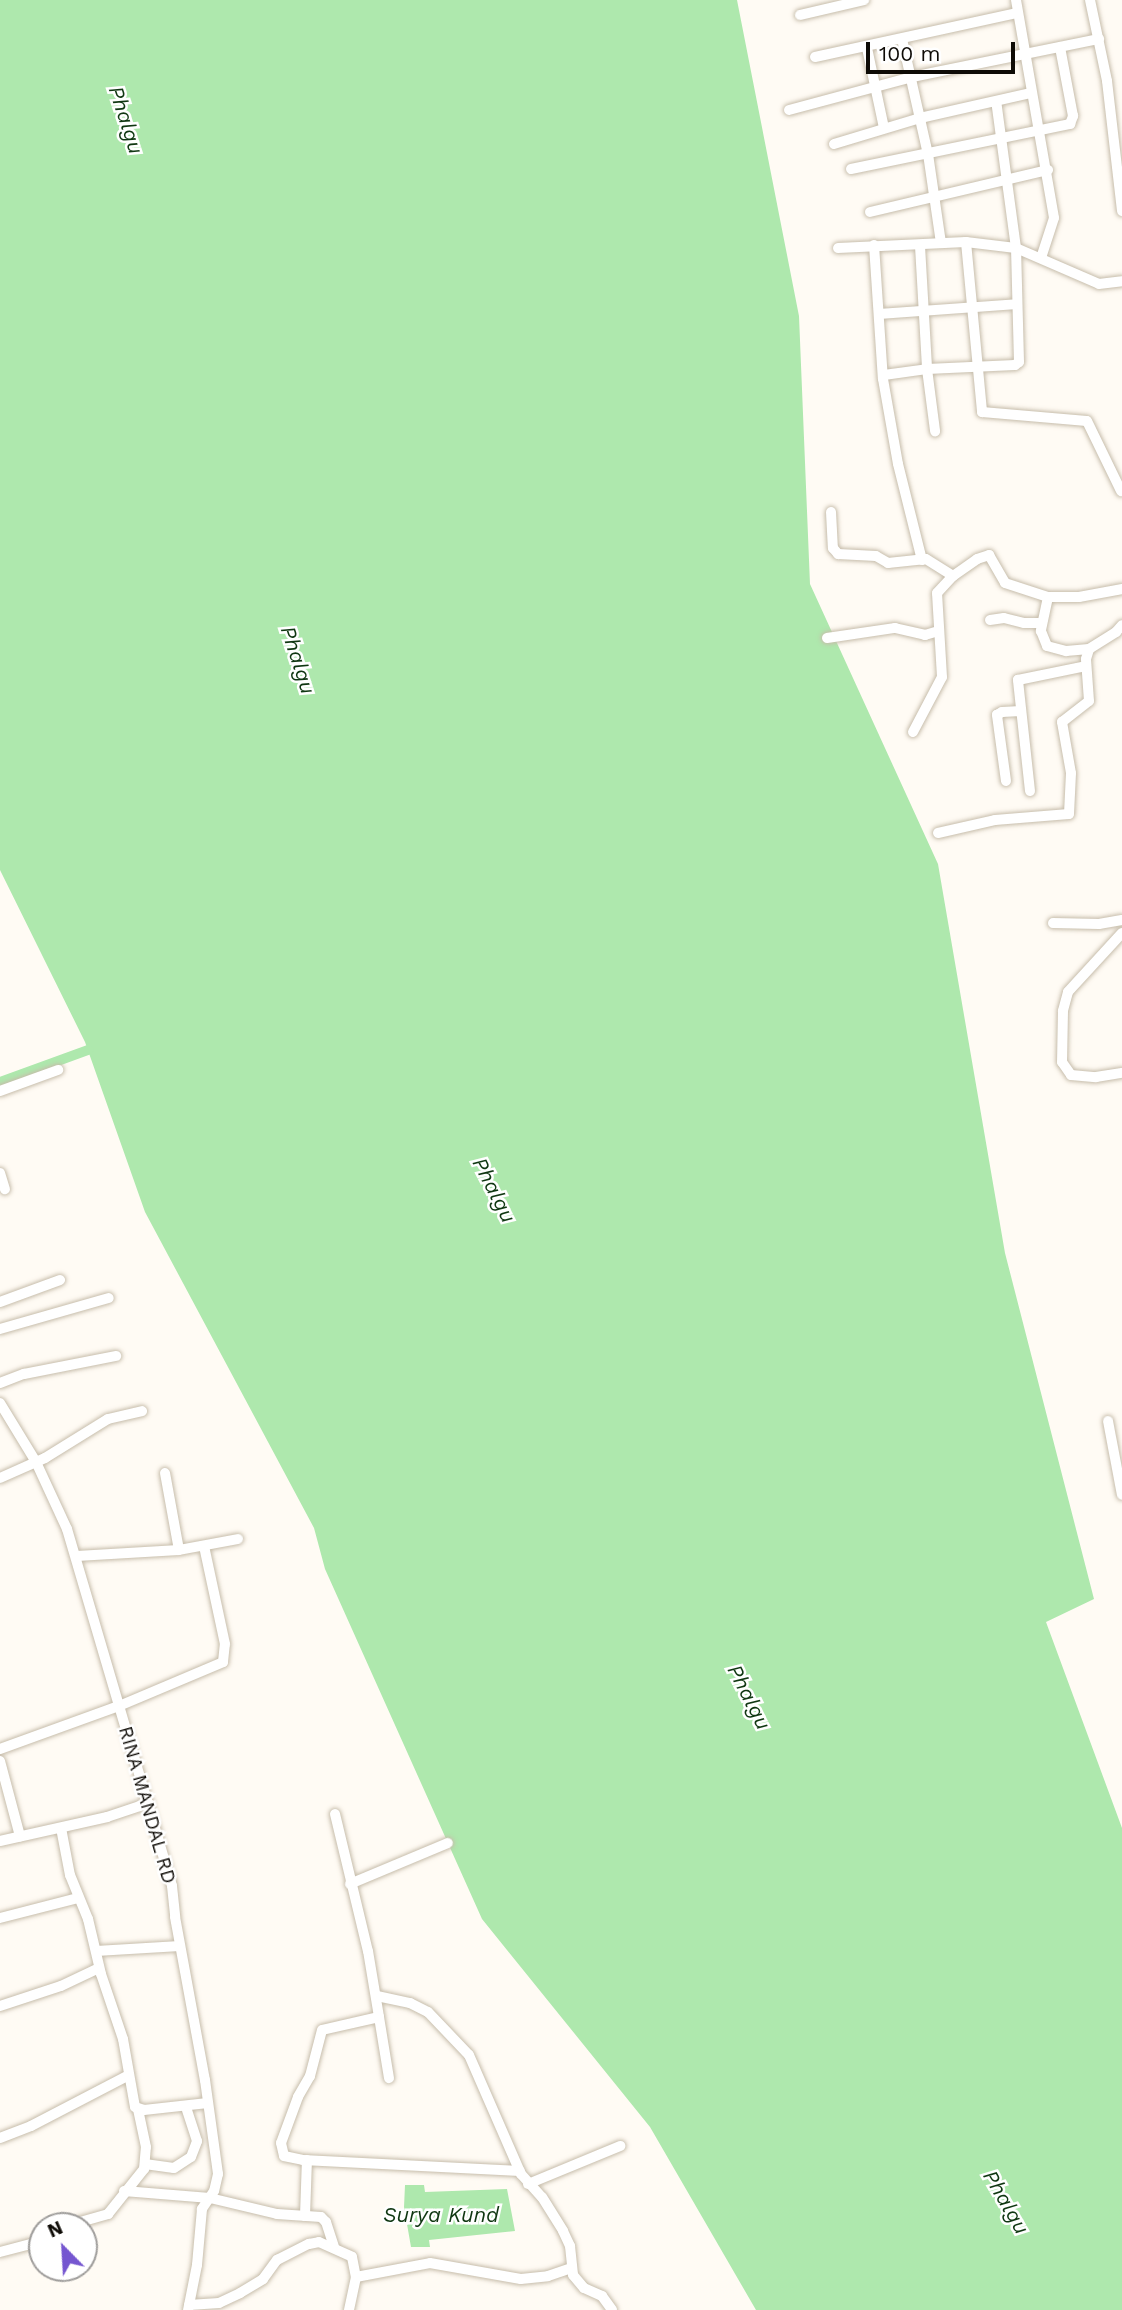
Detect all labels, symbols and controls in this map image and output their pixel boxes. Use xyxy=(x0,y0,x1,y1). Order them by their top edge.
scale bar xyxy=(870,28,1019,72)
text: 100 m xyxy=(879,41,941,66)
water label: Phalgu xyxy=(103,83,149,157)
water label: Phalgu xyxy=(275,623,321,697)
water label: Phalgu xyxy=(467,1153,521,1227)
water label: Phalgu xyxy=(722,1660,776,1734)
street label: RINA MANDAL RD xyxy=(113,1723,181,1887)
water label: Phalgu xyxy=(978,2165,1034,2239)
water label: Surya Kund xyxy=(383,2202,499,2228)
north arrow xyxy=(28,2212,98,2282)
text: N xyxy=(44,2216,66,2243)

